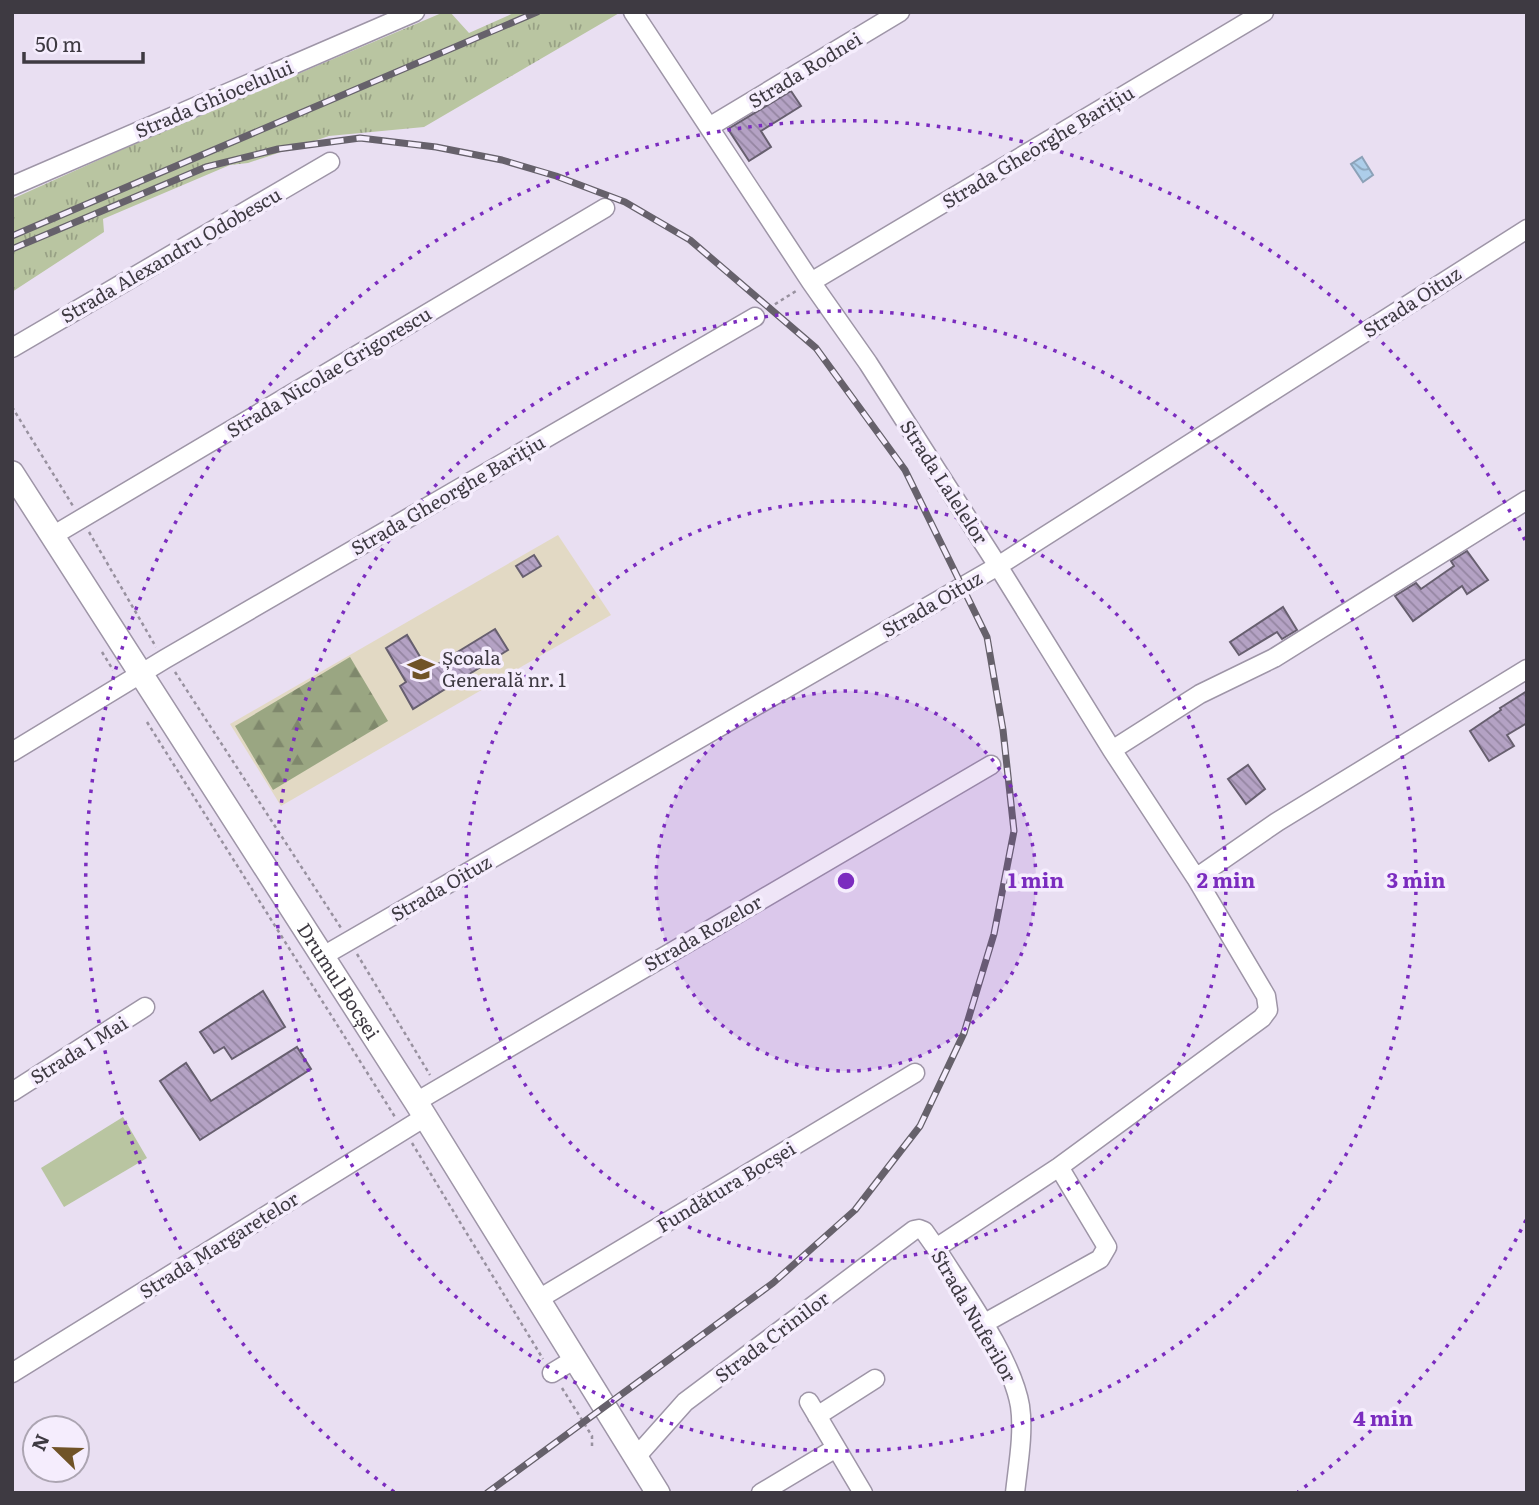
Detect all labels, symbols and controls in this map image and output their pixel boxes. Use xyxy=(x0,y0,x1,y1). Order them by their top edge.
scale bar xyxy=(24,21,144,65)
street label: Strada Rodnei xyxy=(743,24,866,114)
text: 50 m xyxy=(35,27,82,58)
street label: Strada Ghiocelului xyxy=(130,52,297,144)
street label: Strada Gheorghe Barițiu xyxy=(936,78,1139,215)
street label: Strada Alexandru Odobescu xyxy=(55,179,286,329)
street label: Strada Oituz xyxy=(1357,259,1466,343)
street label: Strada Nicolae Grigorescu xyxy=(221,299,436,444)
street label: Strada Lalelelor xyxy=(894,414,996,549)
street label: Strada Gheorghe Barițiu xyxy=(345,427,550,561)
street label: Strada Oituz xyxy=(876,563,987,643)
place label: Școala Generală nr. 1 xyxy=(442,643,566,693)
school or university icon: Școala Generală nr. 1 xyxy=(406,654,436,684)
street label: Strada Oituz xyxy=(385,847,496,927)
text: 1 min xyxy=(1008,863,1064,894)
text: 2 min xyxy=(1197,863,1256,894)
text: 3 min xyxy=(1386,863,1446,894)
centre of rings xyxy=(834,869,858,893)
street label: Strada Rozelor xyxy=(638,887,767,977)
street label: Drumul Bocșei xyxy=(291,917,387,1045)
street label: Strada 1 Mai xyxy=(24,1008,133,1090)
street label: Fundătura Bocșei xyxy=(651,1134,800,1239)
street label: Strada Margaretelor xyxy=(133,1184,304,1305)
street label: Strada Nuferilor xyxy=(926,1244,1024,1387)
street label: Strada Crinilor xyxy=(708,1284,834,1389)
text: 4 min xyxy=(1353,1401,1413,1432)
north arrow xyxy=(21,1414,91,1484)
text: N xyxy=(23,1429,55,1455)

